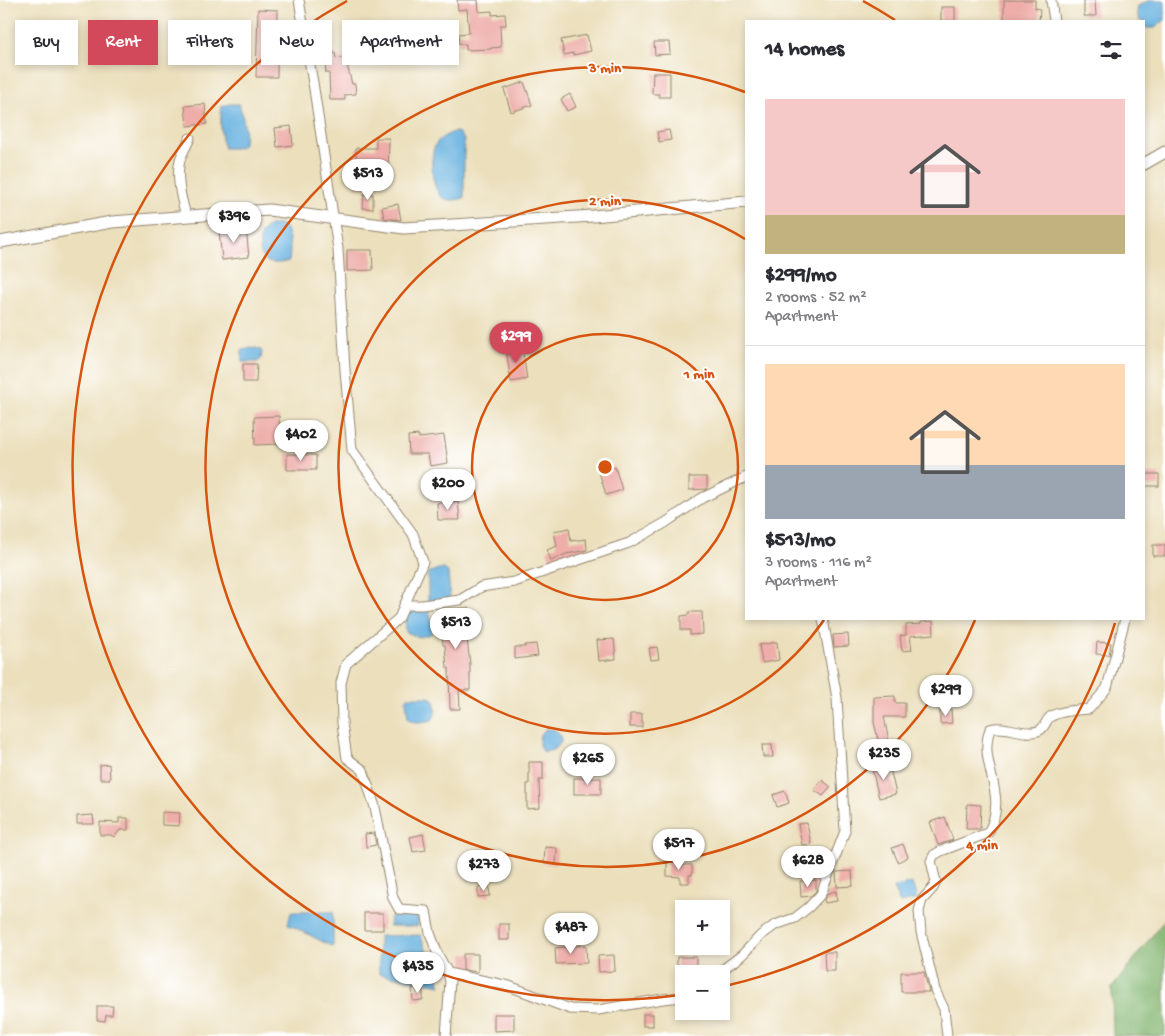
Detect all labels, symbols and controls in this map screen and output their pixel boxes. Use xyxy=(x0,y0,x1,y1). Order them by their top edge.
chip: Buy xyxy=(15,20,78,65)
chip: Rent xyxy=(88,20,158,65)
chip: Filters xyxy=(168,20,251,65)
chip: New xyxy=(261,20,332,65)
chip: Apartment xyxy=(342,20,459,65)
icon: filters xyxy=(1097,36,1125,64)
text: 14 homes xyxy=(765,38,844,63)
text: 3 min xyxy=(588,60,622,78)
icon: home xyxy=(900,131,990,221)
pin: $513 xyxy=(338,158,398,201)
text: $513 xyxy=(353,165,383,184)
text: 2 min xyxy=(589,193,622,211)
pin: $396 xyxy=(204,202,264,244)
text: $396 xyxy=(218,208,250,227)
text: $299/mo xyxy=(765,264,837,289)
text: 2 rooms · 52 m² xyxy=(765,289,867,308)
text: Apartment xyxy=(765,308,837,327)
pin: $299 xyxy=(486,322,546,364)
text: $299 xyxy=(500,328,532,347)
text: 1 min xyxy=(683,366,715,384)
icon: home xyxy=(900,397,990,487)
pin: $402 xyxy=(271,420,331,462)
text: $402 xyxy=(285,426,317,445)
centre of rings xyxy=(596,458,614,476)
pin: $200 xyxy=(418,468,478,511)
text: $200 xyxy=(431,475,465,494)
text: $513/mo xyxy=(765,529,836,554)
text: 3 rooms · 116 m² xyxy=(765,554,872,573)
text: Apartment xyxy=(765,573,837,592)
pin: $513 xyxy=(426,608,486,650)
text: $513 xyxy=(441,614,471,633)
pin: $299 xyxy=(916,674,976,717)
text: $299 xyxy=(930,681,962,700)
pin: $235 xyxy=(854,738,914,781)
pin: $265 xyxy=(558,744,618,786)
text: $235 xyxy=(868,745,900,764)
text: $265 xyxy=(572,750,604,769)
pin: $517 xyxy=(649,828,709,871)
text: $517 xyxy=(664,835,694,854)
text: 4 min xyxy=(965,837,999,855)
pin: $628 xyxy=(778,846,838,888)
pin: $273 xyxy=(454,850,514,892)
text: $628 xyxy=(792,852,824,871)
text: $273 xyxy=(468,856,500,875)
map controls xyxy=(675,900,730,1020)
button: + xyxy=(675,900,730,955)
pin: $487 xyxy=(541,912,601,955)
text: $487 xyxy=(555,919,587,938)
pin: $435 xyxy=(388,952,448,994)
text: $435 xyxy=(402,958,434,977)
button: − xyxy=(675,965,730,1020)

